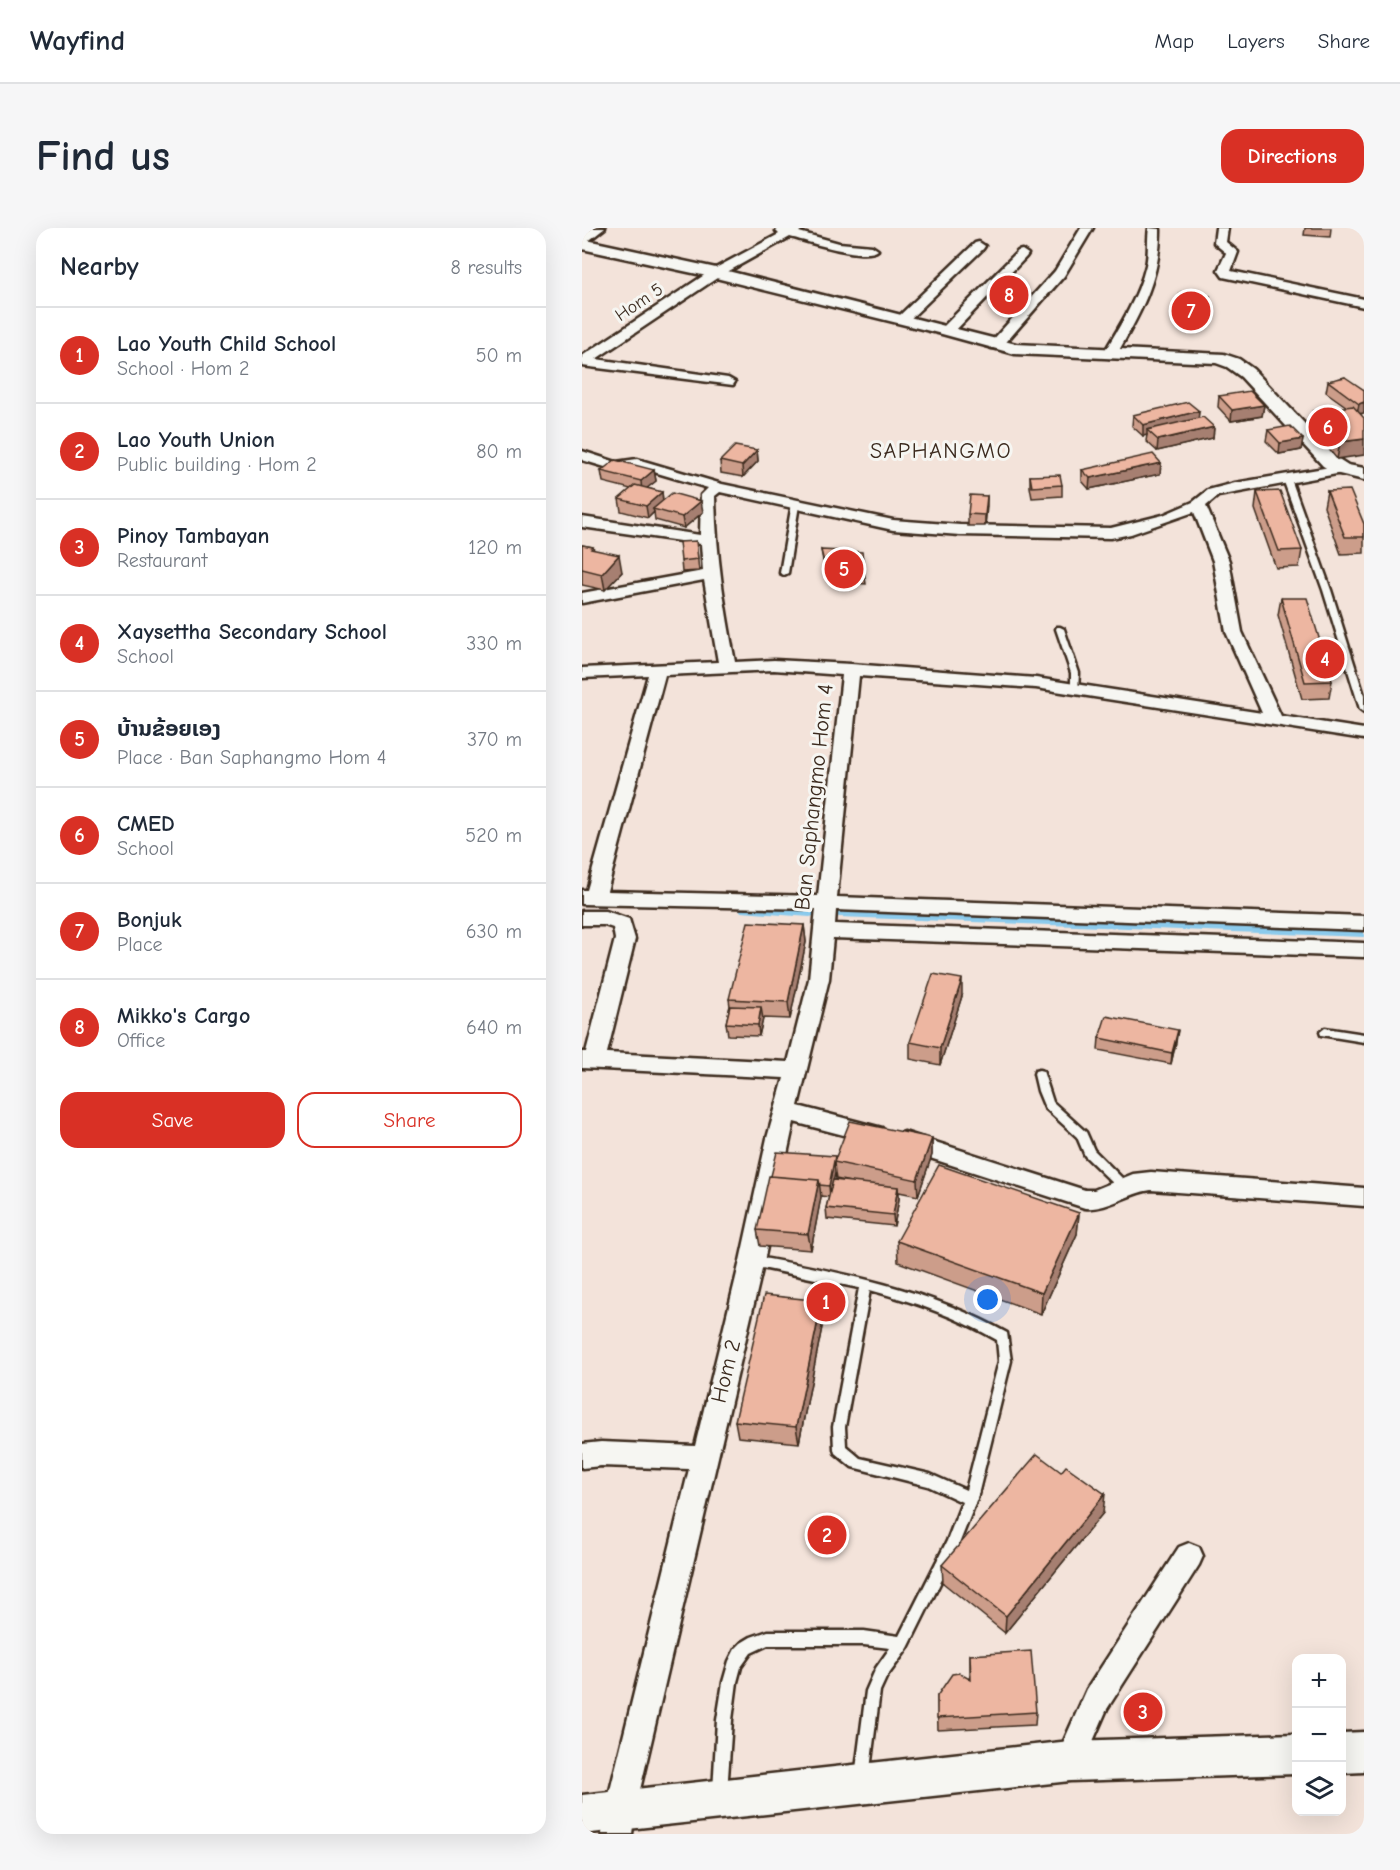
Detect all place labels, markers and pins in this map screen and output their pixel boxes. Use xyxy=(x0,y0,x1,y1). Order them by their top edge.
pin: 8 xyxy=(990,272,1028,318)
pin: 7 xyxy=(1172,288,1210,334)
pin: 6 xyxy=(1308,404,1348,450)
pin: 5 xyxy=(824,546,864,592)
pin: 4 xyxy=(1306,636,1344,682)
pin: 1 xyxy=(806,1280,846,1324)
pin: 2 xyxy=(808,1512,846,1558)
pin: 3 xyxy=(1124,1690,1162,1734)

